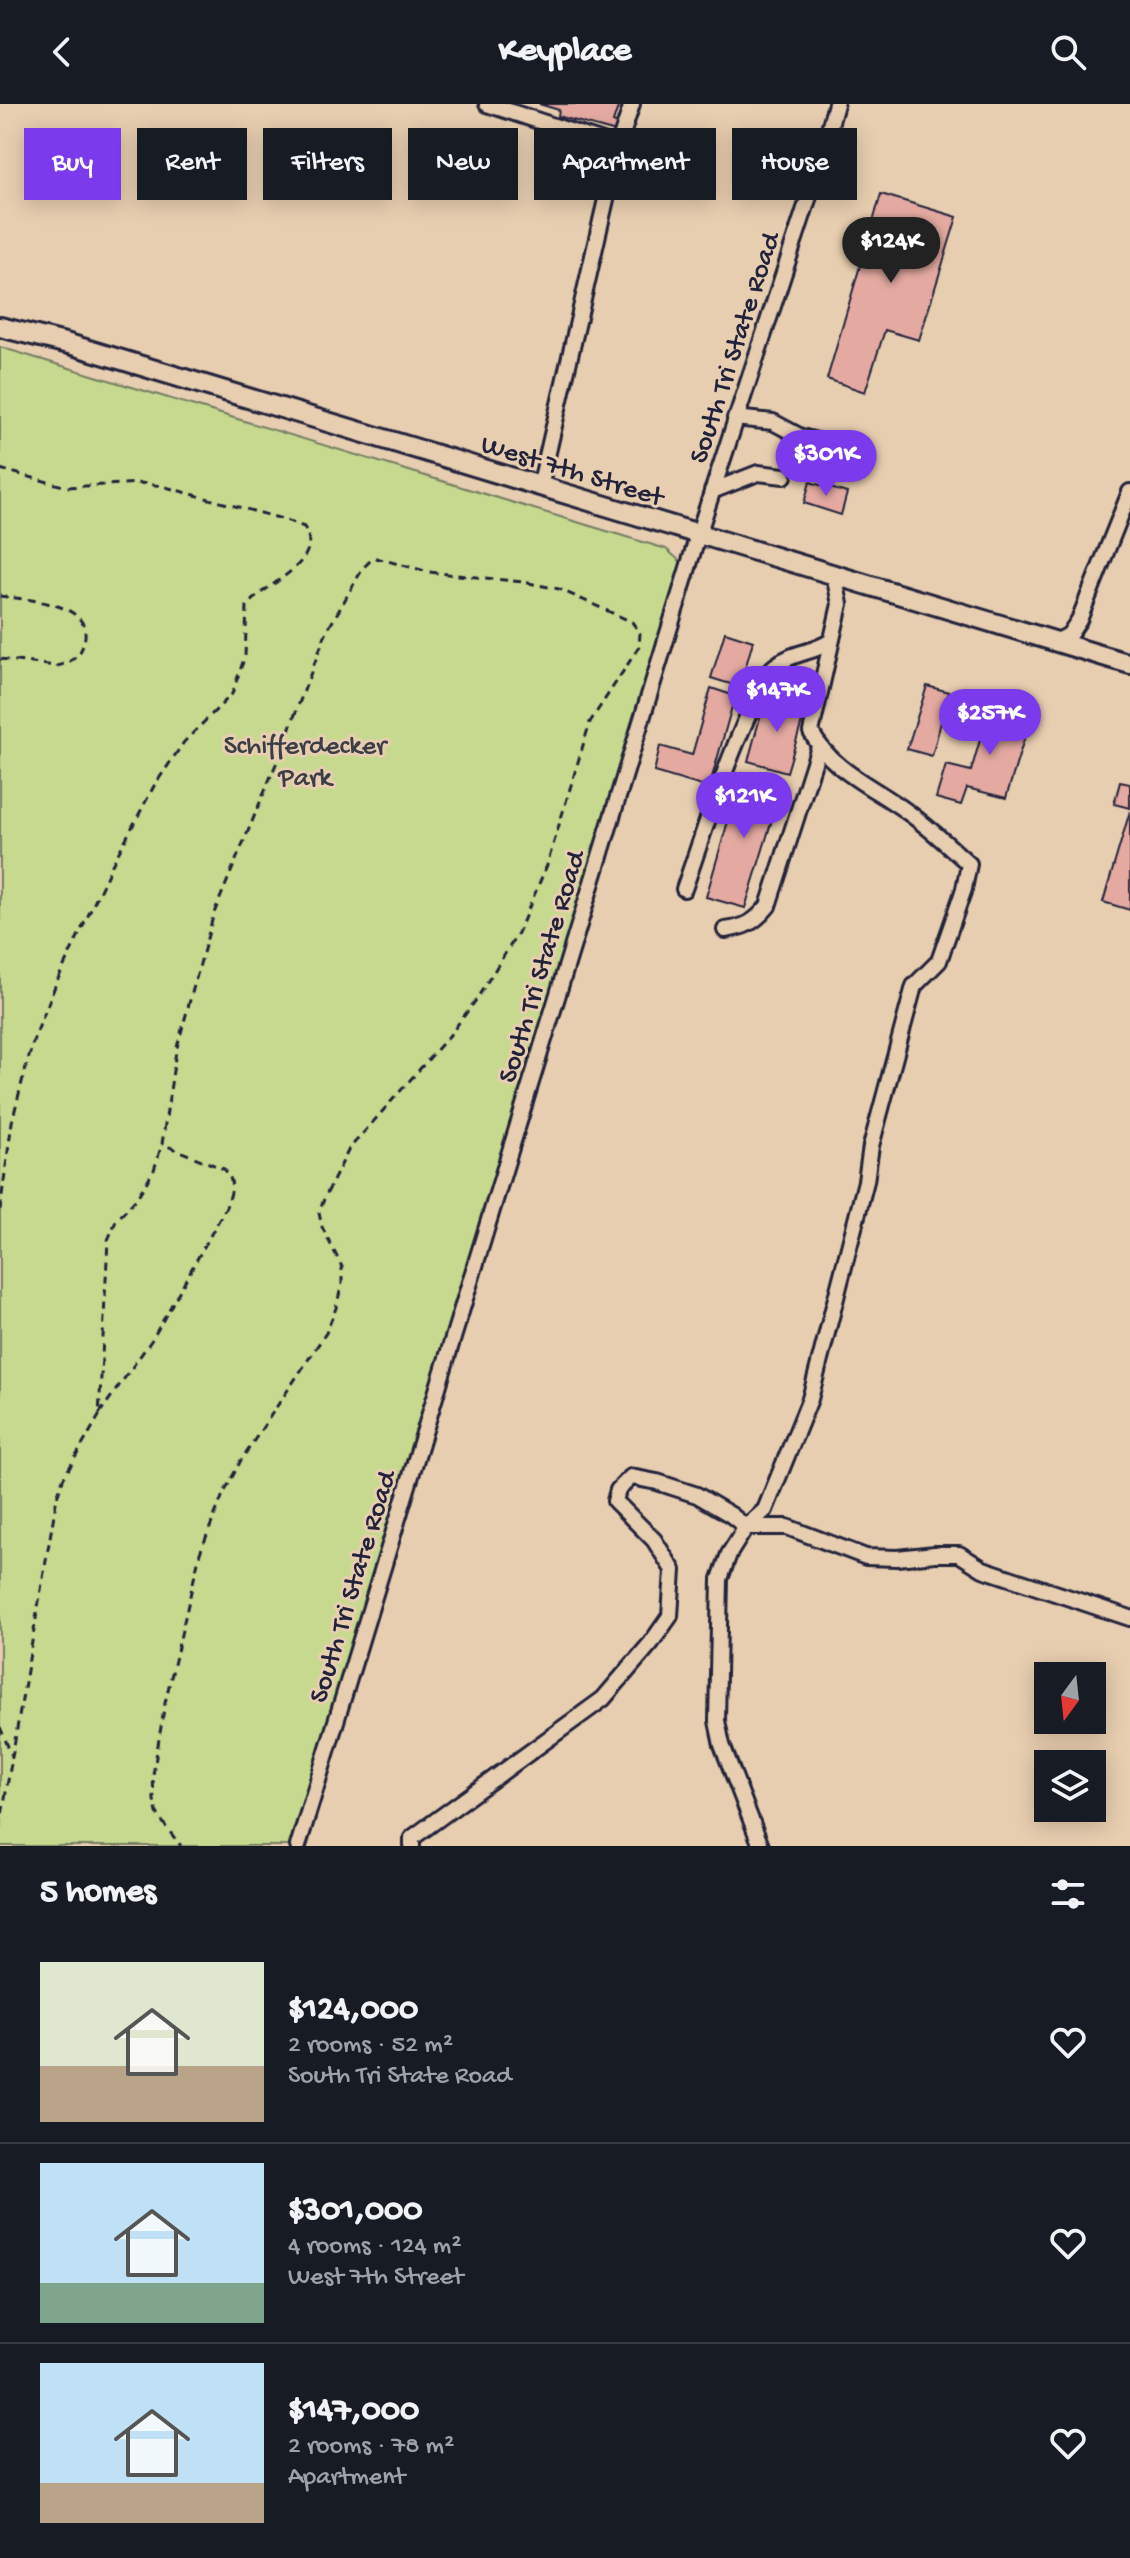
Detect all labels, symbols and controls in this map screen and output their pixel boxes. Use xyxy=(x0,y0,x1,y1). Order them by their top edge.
icon: back xyxy=(40,30,84,74)
icon: search xyxy=(1046,30,1090,74)
text: Keyplace xyxy=(499,31,631,74)
chip: Buy xyxy=(24,128,121,200)
chip: Rent xyxy=(137,128,247,200)
chip: Filters xyxy=(263,128,392,200)
chip: New xyxy=(408,128,518,200)
chip: Apartment xyxy=(534,128,716,200)
chip: House xyxy=(732,128,857,200)
pin: $124K xyxy=(835,217,947,285)
street label: South Tri State Road xyxy=(683,226,790,468)
text: $124K xyxy=(860,227,922,258)
street label: West 7th Street xyxy=(477,429,669,516)
pin: $301K xyxy=(770,430,882,498)
text: $301K xyxy=(794,440,858,471)
pin: $147K xyxy=(721,666,833,734)
text: $147K xyxy=(746,676,808,707)
pin: $257K xyxy=(934,689,1046,757)
text: $257K xyxy=(957,699,1023,730)
park label: Schifferdecker Park xyxy=(224,731,388,796)
pin: $121K xyxy=(688,772,800,840)
text: $121K xyxy=(714,782,774,813)
street label: South Tri State Road xyxy=(492,845,595,1087)
street label: South Tri State Road xyxy=(303,1465,406,1707)
north arrow xyxy=(1034,1662,1106,1734)
map controls xyxy=(1034,1662,1106,1822)
button: layers xyxy=(1034,1750,1106,1822)
icon: filters xyxy=(1046,1872,1090,1916)
text: 5 homes xyxy=(40,1874,156,1914)
text: $124,000 xyxy=(288,1991,418,2031)
icon: home xyxy=(104,1994,200,2090)
icon: heart xyxy=(1046,2020,1090,2064)
text: 2 rooms · 52 m² xyxy=(288,2031,453,2062)
text: South Tri State Road xyxy=(288,2062,512,2093)
text: $301,000 xyxy=(288,2192,423,2232)
icon: home xyxy=(104,2195,200,2291)
icon: heart xyxy=(1046,2221,1090,2265)
text: 4 rooms · 124 m² xyxy=(288,2232,462,2263)
text: West 7th Street xyxy=(288,2263,463,2294)
text: $147,000 xyxy=(288,2392,419,2432)
icon: home xyxy=(104,2395,200,2491)
icon: heart xyxy=(1046,2421,1090,2465)
text: 2 rooms · 78 m² xyxy=(288,2432,454,2463)
text: Apartment xyxy=(288,2463,405,2494)

